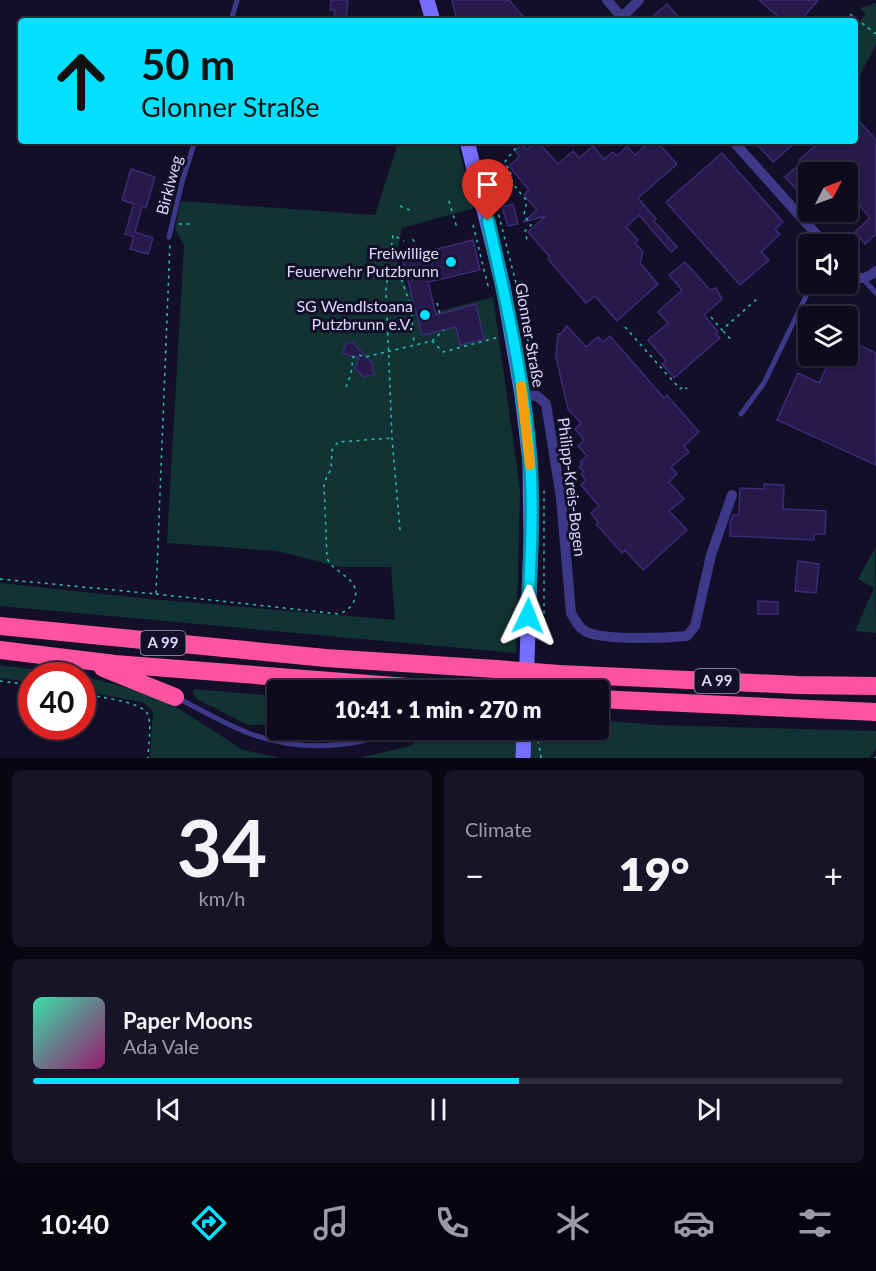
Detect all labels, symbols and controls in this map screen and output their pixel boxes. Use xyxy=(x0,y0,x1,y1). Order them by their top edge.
text: 50 m xyxy=(141,39,235,89)
icon: ahead xyxy=(42,42,120,120)
text: Glonner Straße xyxy=(141,90,320,123)
street label: Birklweg xyxy=(151,153,186,217)
pin xyxy=(462,159,513,221)
north arrow xyxy=(798,162,858,222)
map controls xyxy=(798,162,858,366)
icon: arrive xyxy=(471,168,504,201)
button: sound xyxy=(798,234,858,294)
place label: Freiwillige Feuerwehr Putzbrunn xyxy=(287,243,439,280)
marker: Freiwillige Feuerwehr Putzbrunn xyxy=(444,255,458,269)
street label: Glonner Straße xyxy=(512,281,549,389)
place label: SG Wendlstoana Putzbrunn e.V. xyxy=(296,296,413,333)
button: layers xyxy=(798,306,858,366)
marker: SG Wendlstoana Putzbrunn e.V. xyxy=(418,308,432,322)
street label: Philipp-Kreis-Bogen xyxy=(555,416,590,558)
position arrow xyxy=(496,584,560,648)
road number: A 99 xyxy=(140,631,186,655)
speed limit sign: 40 xyxy=(18,662,96,740)
road number: A 99 xyxy=(694,669,740,693)
text: 10:41 · 1 min · 270 m xyxy=(335,696,541,723)
text: 34 xyxy=(177,800,267,894)
text: Climate xyxy=(465,817,532,841)
text: 19° xyxy=(619,847,689,901)
text: − xyxy=(465,855,484,895)
text: + xyxy=(824,855,843,895)
text: km/h xyxy=(199,886,245,910)
text: Paper Moons xyxy=(123,1007,253,1034)
text: Ada Vale xyxy=(123,1034,199,1058)
icon: previous xyxy=(152,1093,185,1126)
icon: pause xyxy=(422,1093,455,1126)
icon: next xyxy=(692,1093,725,1126)
icon: directions xyxy=(188,1202,230,1244)
icon: music xyxy=(310,1202,352,1244)
icon: phone xyxy=(431,1202,473,1244)
icon: climate xyxy=(552,1202,594,1244)
icon: car xyxy=(673,1202,715,1244)
icon: filters xyxy=(794,1202,836,1244)
text: 10:40 xyxy=(40,1207,109,1240)

